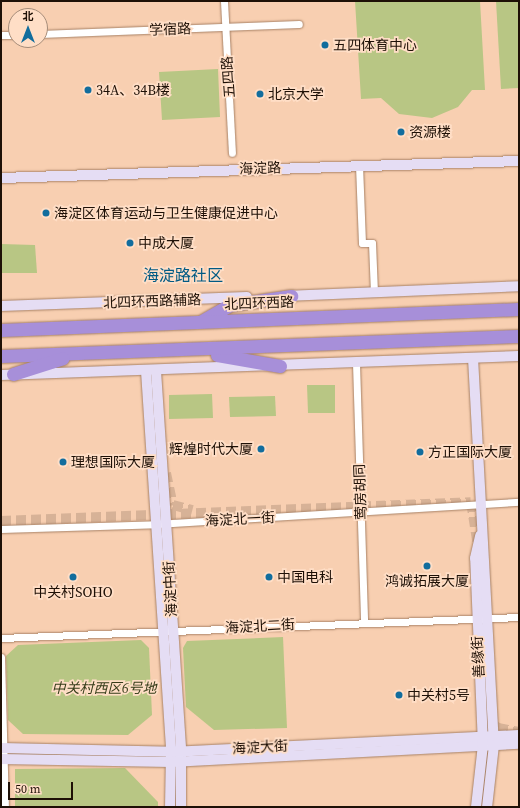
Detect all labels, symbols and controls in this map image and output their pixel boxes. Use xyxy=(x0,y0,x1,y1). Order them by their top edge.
north arrow xyxy=(8,8,48,48)
text: 北 xyxy=(23,9,34,24)
street label: 学宿路 xyxy=(149,20,191,38)
place label: 五四体育中心 xyxy=(333,37,417,53)
marker: 五四体育中心 xyxy=(320,40,330,50)
street label: 五四路 xyxy=(218,55,238,99)
place label: 34A、34B楼 xyxy=(96,82,170,98)
marker: 34A、34B楼 xyxy=(83,85,93,95)
place label: 北京大学 xyxy=(268,86,324,102)
marker: 北京大学 xyxy=(255,89,265,99)
place label: 资源楼 xyxy=(409,124,451,140)
marker: 资源楼 xyxy=(396,127,406,137)
street label: 海淀路 xyxy=(239,159,281,177)
place label: 海淀区体育运动与卫生健康促进中心 xyxy=(54,205,278,221)
marker: 海淀区体育运动与卫生健康促进中心 xyxy=(41,208,51,218)
place label: 中成大厦 xyxy=(138,235,194,251)
marker: 中成大厦 xyxy=(125,238,135,248)
district label: 海淀路社区 xyxy=(143,265,223,285)
street label: 北四环西路辅路 xyxy=(103,291,201,311)
street label: 北四环西路 xyxy=(224,293,294,313)
place label: 辉煌时代大厦 xyxy=(169,441,253,457)
marker: 辉煌时代大厦 xyxy=(256,444,266,454)
place label: 方正国际大厦 xyxy=(428,444,512,460)
marker: 方正国际大厦 xyxy=(415,447,425,457)
place label: 理想国际大厦 xyxy=(71,454,155,470)
marker: 理想国际大厦 xyxy=(58,457,68,467)
street label: 莺房胡同 xyxy=(351,464,369,520)
street label: 海淀北一街 xyxy=(205,509,275,529)
street label: 海淀中街 xyxy=(160,561,180,617)
marker: 鸿诚拓展大厦 xyxy=(422,561,432,571)
place label: 中国电科 xyxy=(277,569,333,585)
marker: 中关村SOHO xyxy=(68,572,78,582)
marker: 中国电科 xyxy=(264,572,274,582)
place label: 鸿诚拓展大厦 xyxy=(385,573,469,589)
place label: 中关村SOHO xyxy=(33,584,113,600)
street label: 海淀北二街 xyxy=(225,616,295,636)
street label: 善缘街 xyxy=(469,636,487,678)
park label: 中关村西区6号地 xyxy=(51,680,157,696)
place label: 中关村5号 xyxy=(407,687,470,703)
marker: 中关村5号 xyxy=(394,690,404,700)
street label: 海淀大街 xyxy=(232,737,288,757)
scale bar xyxy=(10,774,75,800)
text: 50 m xyxy=(15,781,41,797)

